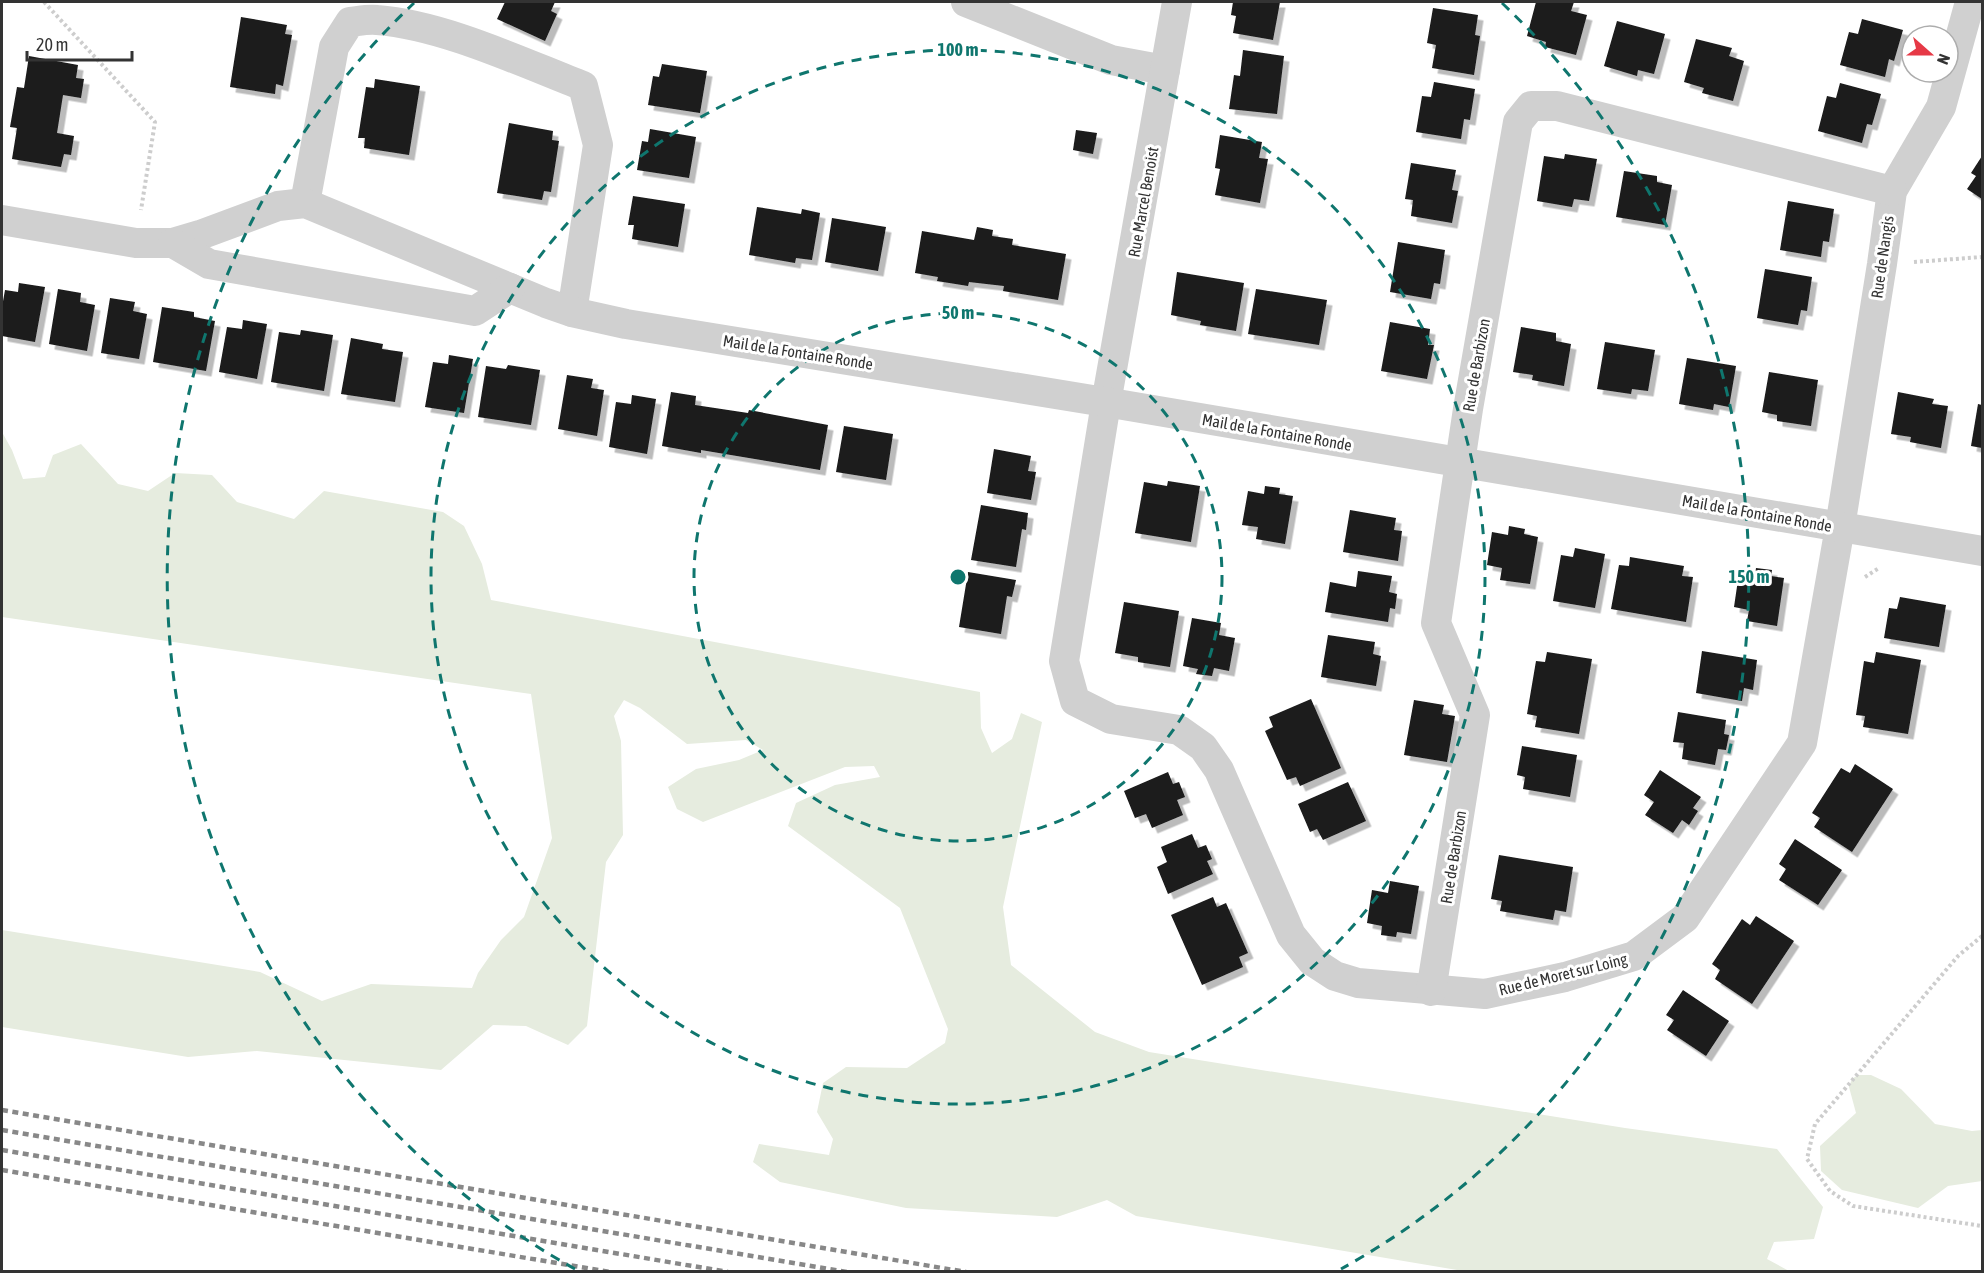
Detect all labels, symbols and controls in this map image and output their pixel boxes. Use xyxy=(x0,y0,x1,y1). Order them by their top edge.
scale bar xyxy=(27,24,132,62)
north arrow xyxy=(1900,24,1960,84)
text: 20 m xyxy=(36,34,68,55)
text: 100 m xyxy=(938,39,978,60)
text: N xyxy=(1934,52,1954,67)
street label: Rue Marcel Benoist xyxy=(1124,145,1162,259)
street label: Rue de Nangis xyxy=(1867,214,1898,300)
text: 50 m xyxy=(942,302,974,323)
street label: Rue de Barbizon xyxy=(1459,317,1493,413)
street label: Mail de la Fontaine Ronde xyxy=(722,331,874,373)
street label: Mail de la Fontaine Ronde xyxy=(1201,410,1353,454)
street label: Mail de la Fontaine Ronde xyxy=(1681,491,1833,535)
text: 150 m xyxy=(1729,566,1769,587)
centre of rings xyxy=(948,567,968,587)
street label: Rue de Barbizon xyxy=(1437,809,1469,905)
street label: Rue de Moret sur Loing xyxy=(1497,949,1629,1000)

